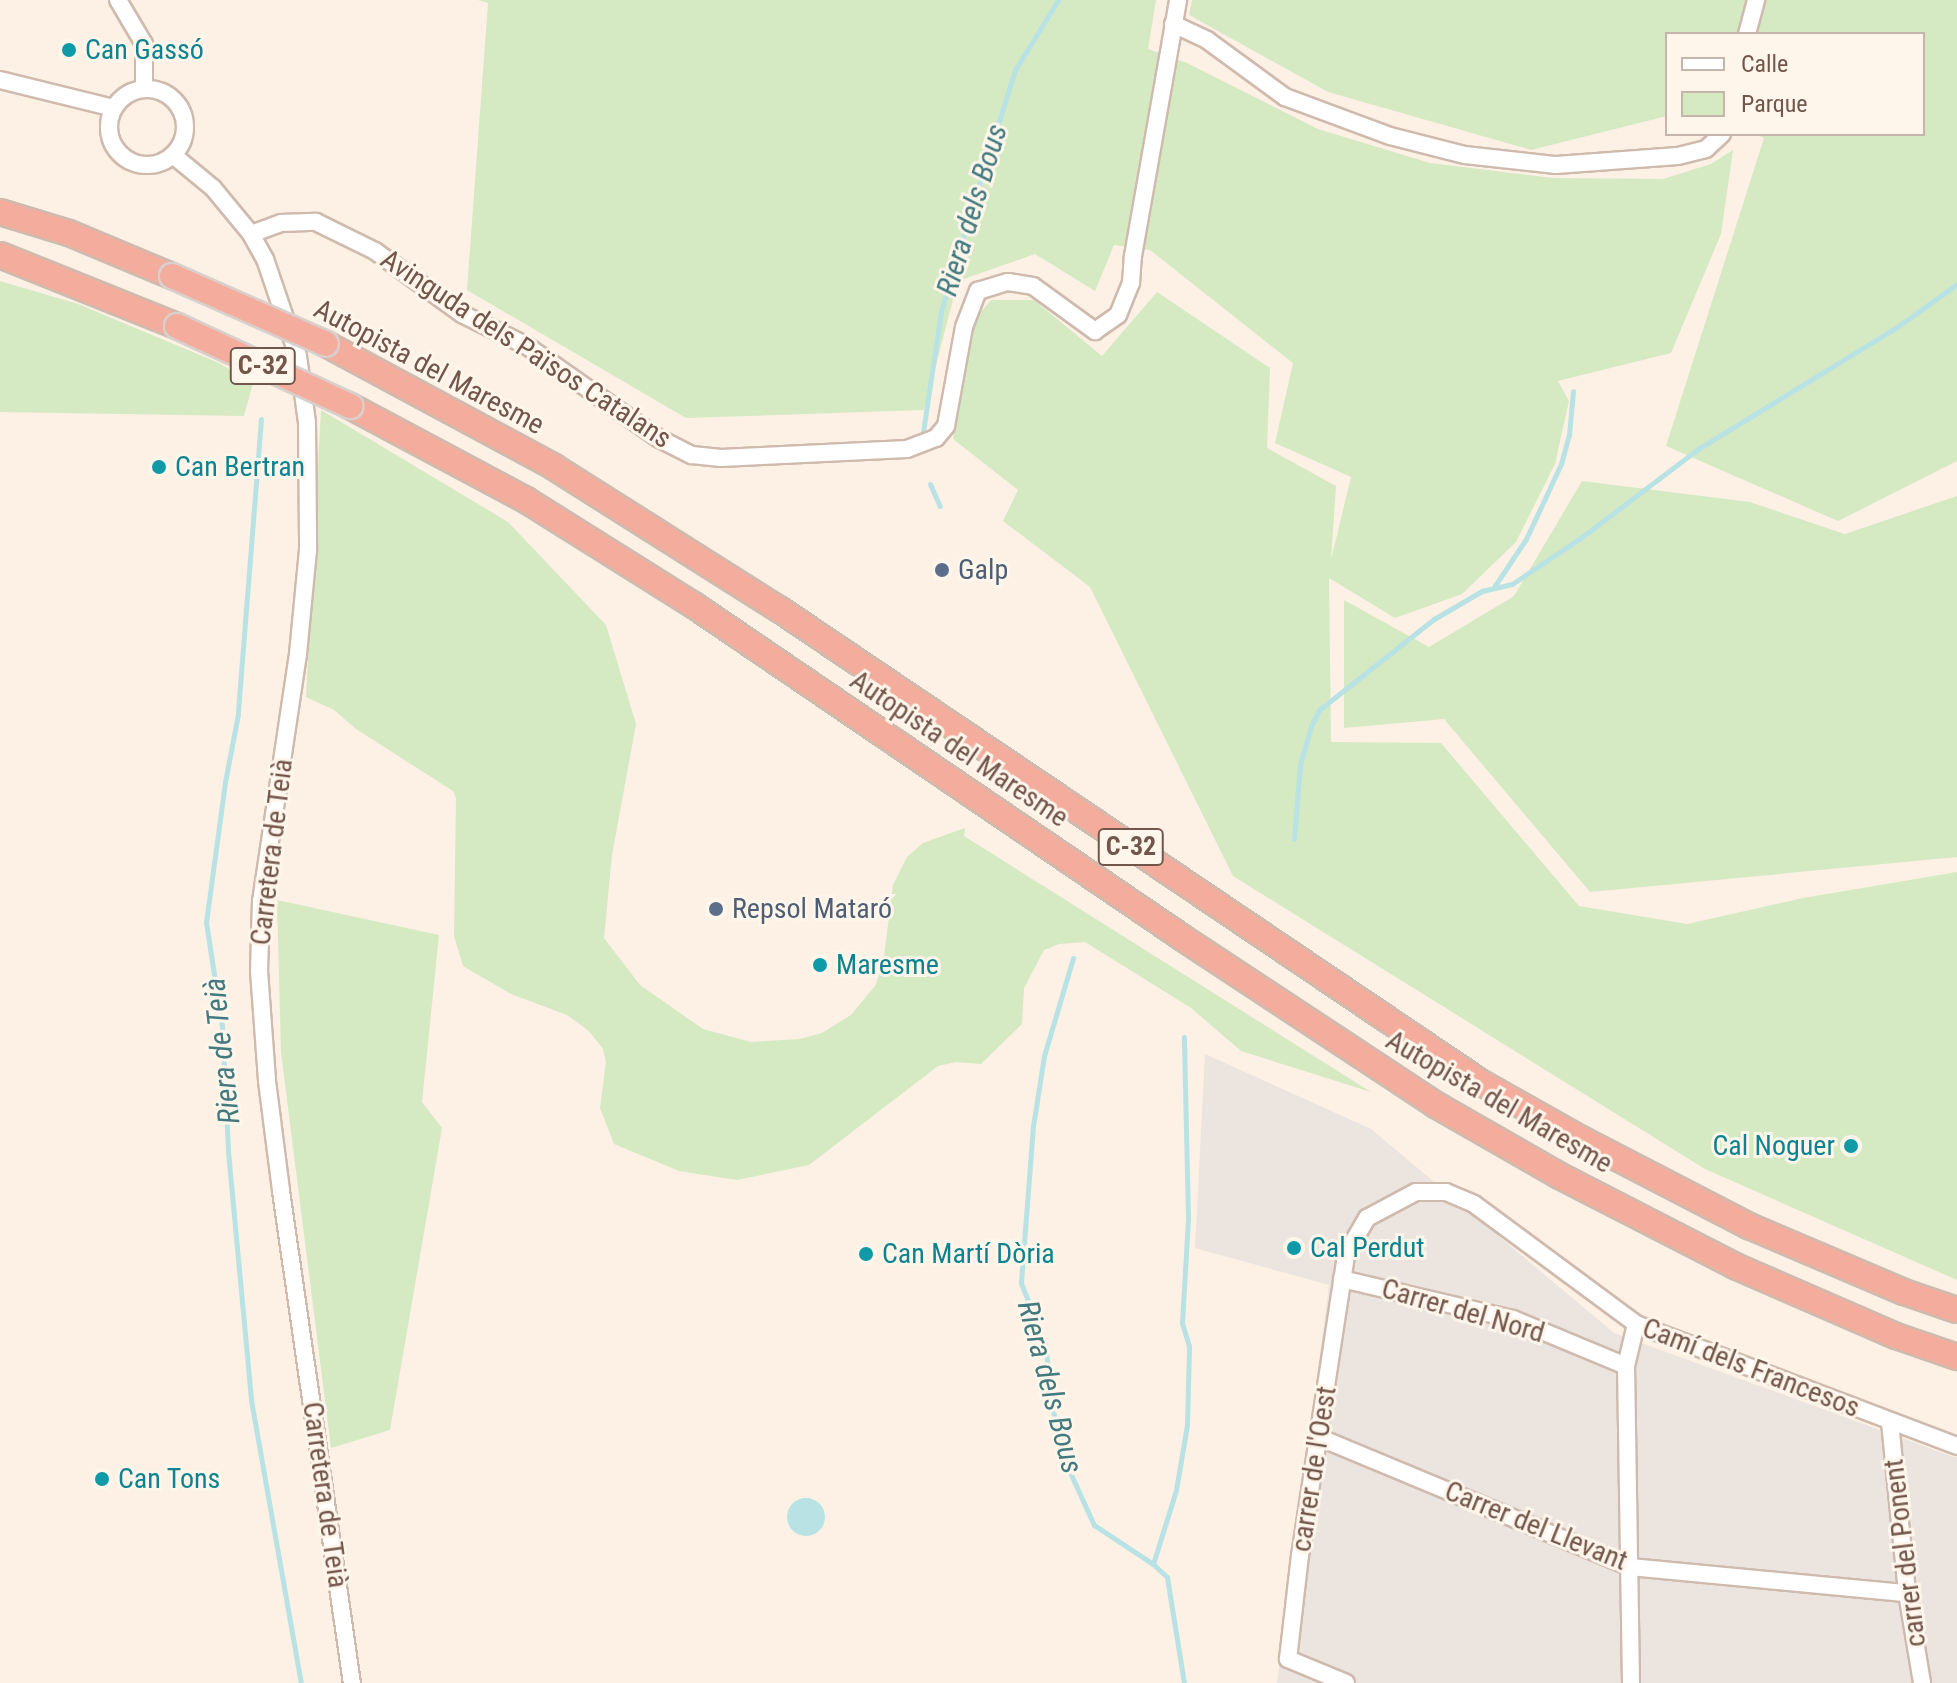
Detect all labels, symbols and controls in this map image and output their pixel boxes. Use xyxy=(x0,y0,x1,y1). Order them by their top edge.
legend xyxy=(1665,32,1925,136)
place label: Can Gassó xyxy=(85,33,204,67)
marker: Can Gassó xyxy=(60,41,78,59)
text: Calle xyxy=(1741,50,1788,78)
text: Parque xyxy=(1741,90,1808,118)
water label: Riera dels Bous xyxy=(929,120,1015,300)
street label: Avinguda dels Països Catalans xyxy=(374,242,678,456)
street label: Autopista del Maresme xyxy=(308,292,550,442)
road number: C-32 xyxy=(229,344,297,388)
place label: Can Bertran xyxy=(175,450,305,484)
marker: Can Bertran xyxy=(150,458,168,476)
place label: Galp xyxy=(958,553,1008,587)
marker: Galp xyxy=(933,561,951,579)
street label: Autopista del Maresme xyxy=(844,664,1074,834)
street label: Carretera de Teià xyxy=(244,757,300,947)
road number: C-32 xyxy=(1097,825,1165,869)
place label: Repsol Mataró xyxy=(732,892,892,926)
marker: Repsol Mataró xyxy=(707,900,725,918)
place label: Maresme xyxy=(836,948,939,982)
marker: Maresme xyxy=(811,956,829,974)
water label: Riera de Teià xyxy=(196,976,248,1126)
street label: Autopista del Maresme xyxy=(1380,1024,1618,1180)
place label: Cal Noguer xyxy=(1712,1129,1835,1163)
marker: Cal Noguer xyxy=(1842,1137,1860,1155)
place label: Cal Perdut xyxy=(1310,1231,1425,1265)
place label: Can Martí Dòria xyxy=(882,1237,1055,1271)
marker: Cal Perdut xyxy=(1285,1239,1303,1257)
marker: Can Martí Dòria xyxy=(857,1245,875,1263)
street label: Carrer del Nord xyxy=(1378,1272,1548,1350)
water label: Riera dels Bous xyxy=(1010,1297,1090,1477)
street label: Camí dels Francesos xyxy=(1638,1311,1864,1425)
street label: carrer de l'Oest xyxy=(1284,1384,1344,1554)
street label: Carretera de Teià xyxy=(295,1400,355,1590)
street label: carrer del Ponent xyxy=(1877,1457,1933,1649)
place label: Can Tons xyxy=(118,1462,221,1496)
marker: Can Tons xyxy=(93,1470,111,1488)
street label: Carrer del Llevant xyxy=(1440,1474,1632,1578)

